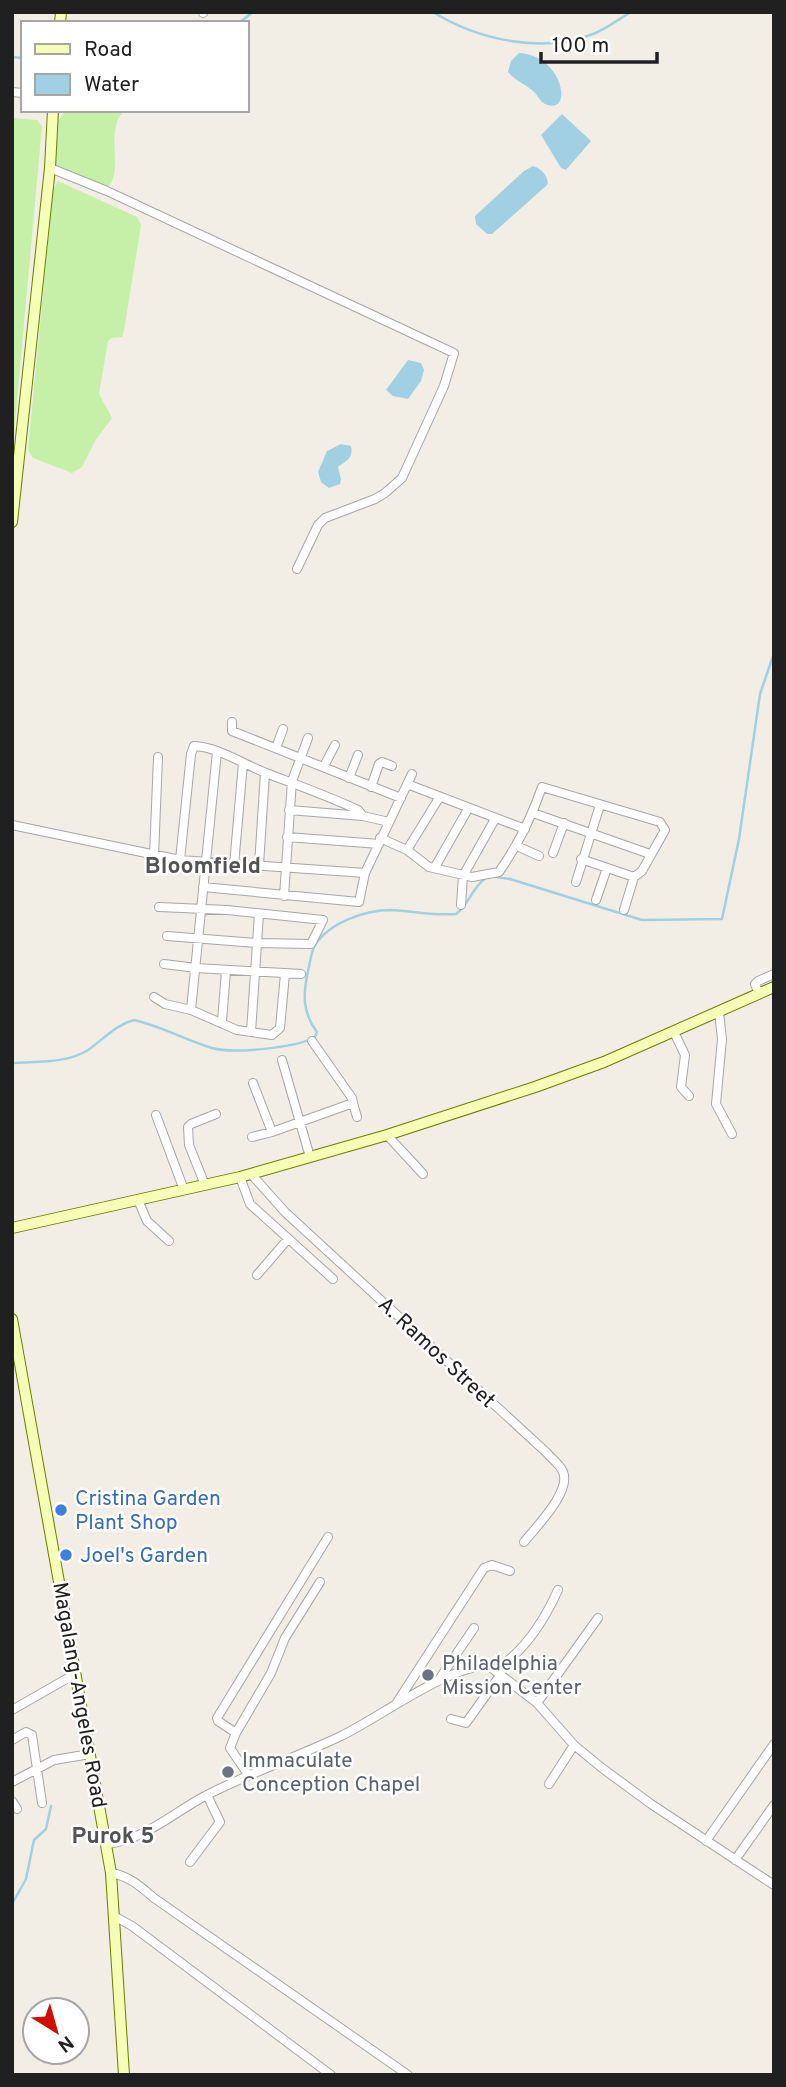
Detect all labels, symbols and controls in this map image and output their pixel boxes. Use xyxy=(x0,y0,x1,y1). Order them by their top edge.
legend xyxy=(21,21,248,112)
scale bar xyxy=(541,21,656,65)
text: 100 m xyxy=(552,33,609,60)
text: Road xyxy=(84,37,133,64)
text: Water xyxy=(84,72,139,99)
district label: Bloomfield xyxy=(145,853,261,882)
street label: A. Ramos Street xyxy=(371,1292,500,1415)
place label: Cristina Garden Plant Shop xyxy=(75,1486,221,1537)
marker: Cristina Garden Plant Shop xyxy=(53,1502,69,1518)
place label: Joel's Garden xyxy=(80,1543,208,1570)
marker: Joel's Garden xyxy=(58,1547,74,1563)
street label: Magalang-Angeles Road xyxy=(45,1580,112,1810)
place label: Philadelphia Mission Center xyxy=(442,1651,582,1702)
marker: Philadelphia Mission Center xyxy=(420,1667,436,1683)
place label: Immaculate Conception Chapel xyxy=(242,1748,420,1799)
marker: Immaculate Conception Chapel xyxy=(220,1764,236,1780)
district label: Purok 5 xyxy=(71,1823,155,1852)
north arrow xyxy=(21,1996,91,2066)
text: N xyxy=(52,2029,78,2057)

